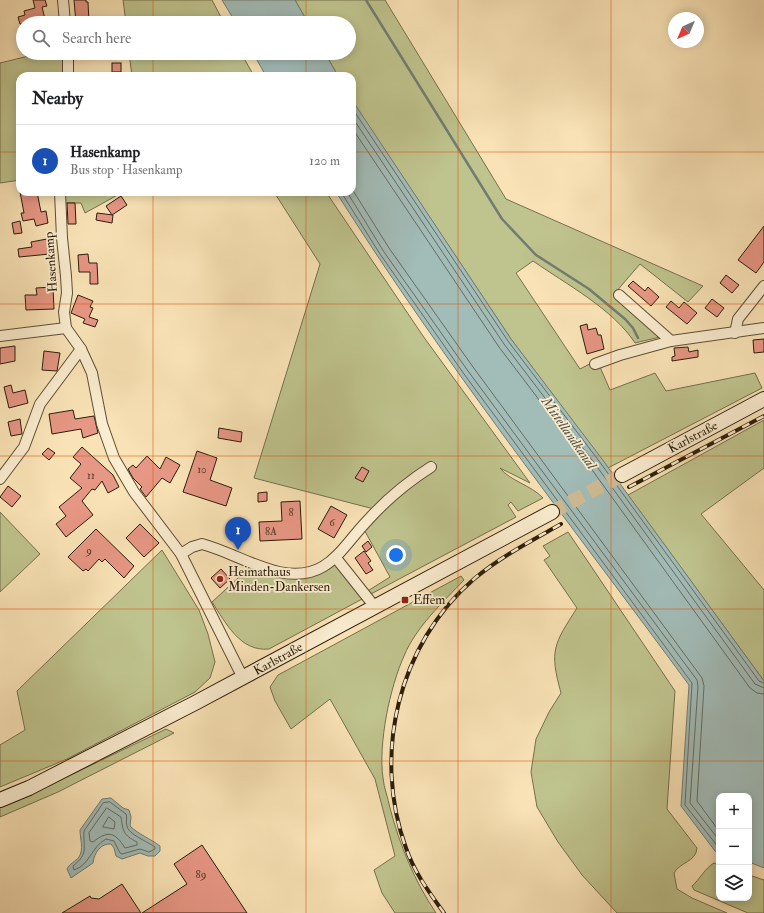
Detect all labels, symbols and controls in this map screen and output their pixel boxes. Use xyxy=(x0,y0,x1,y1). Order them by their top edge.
north arrow xyxy=(668,12,704,48)
search box xyxy=(16,16,356,60)
icon: search xyxy=(30,27,52,49)
text: Search here xyxy=(62,29,131,48)
text: Nearby xyxy=(32,88,83,109)
text: Hasenkamp xyxy=(70,143,140,162)
text: 1 xyxy=(43,153,47,169)
text: 120 m xyxy=(309,153,340,169)
text: Bus stop · Hasenkamp xyxy=(70,162,183,178)
street label: Hasenkamp xyxy=(41,231,62,293)
water label: Mittellandkanal xyxy=(537,393,601,474)
street label: Karlstraße xyxy=(665,417,721,457)
house number: 10 xyxy=(197,463,207,476)
house number: 11 xyxy=(87,469,95,482)
house number: 8 xyxy=(288,506,294,519)
house number: 6 xyxy=(329,516,336,529)
pin: 1 xyxy=(225,517,251,550)
house number: 8A xyxy=(265,525,277,538)
house number: 9 xyxy=(85,544,92,557)
your location xyxy=(386,545,406,565)
place label: Heimathaus Minden-Dankersen xyxy=(228,564,331,595)
marker: Heimathaus Minden-Dankersen xyxy=(215,574,225,584)
place label: Effem xyxy=(413,592,445,608)
marker: Effem xyxy=(400,595,410,605)
street label: Karlstraße xyxy=(251,639,306,679)
map controls xyxy=(716,793,752,901)
button: + xyxy=(716,793,752,829)
button: − xyxy=(716,829,752,865)
button: layers xyxy=(716,865,752,901)
house number: 89 xyxy=(196,868,206,881)

